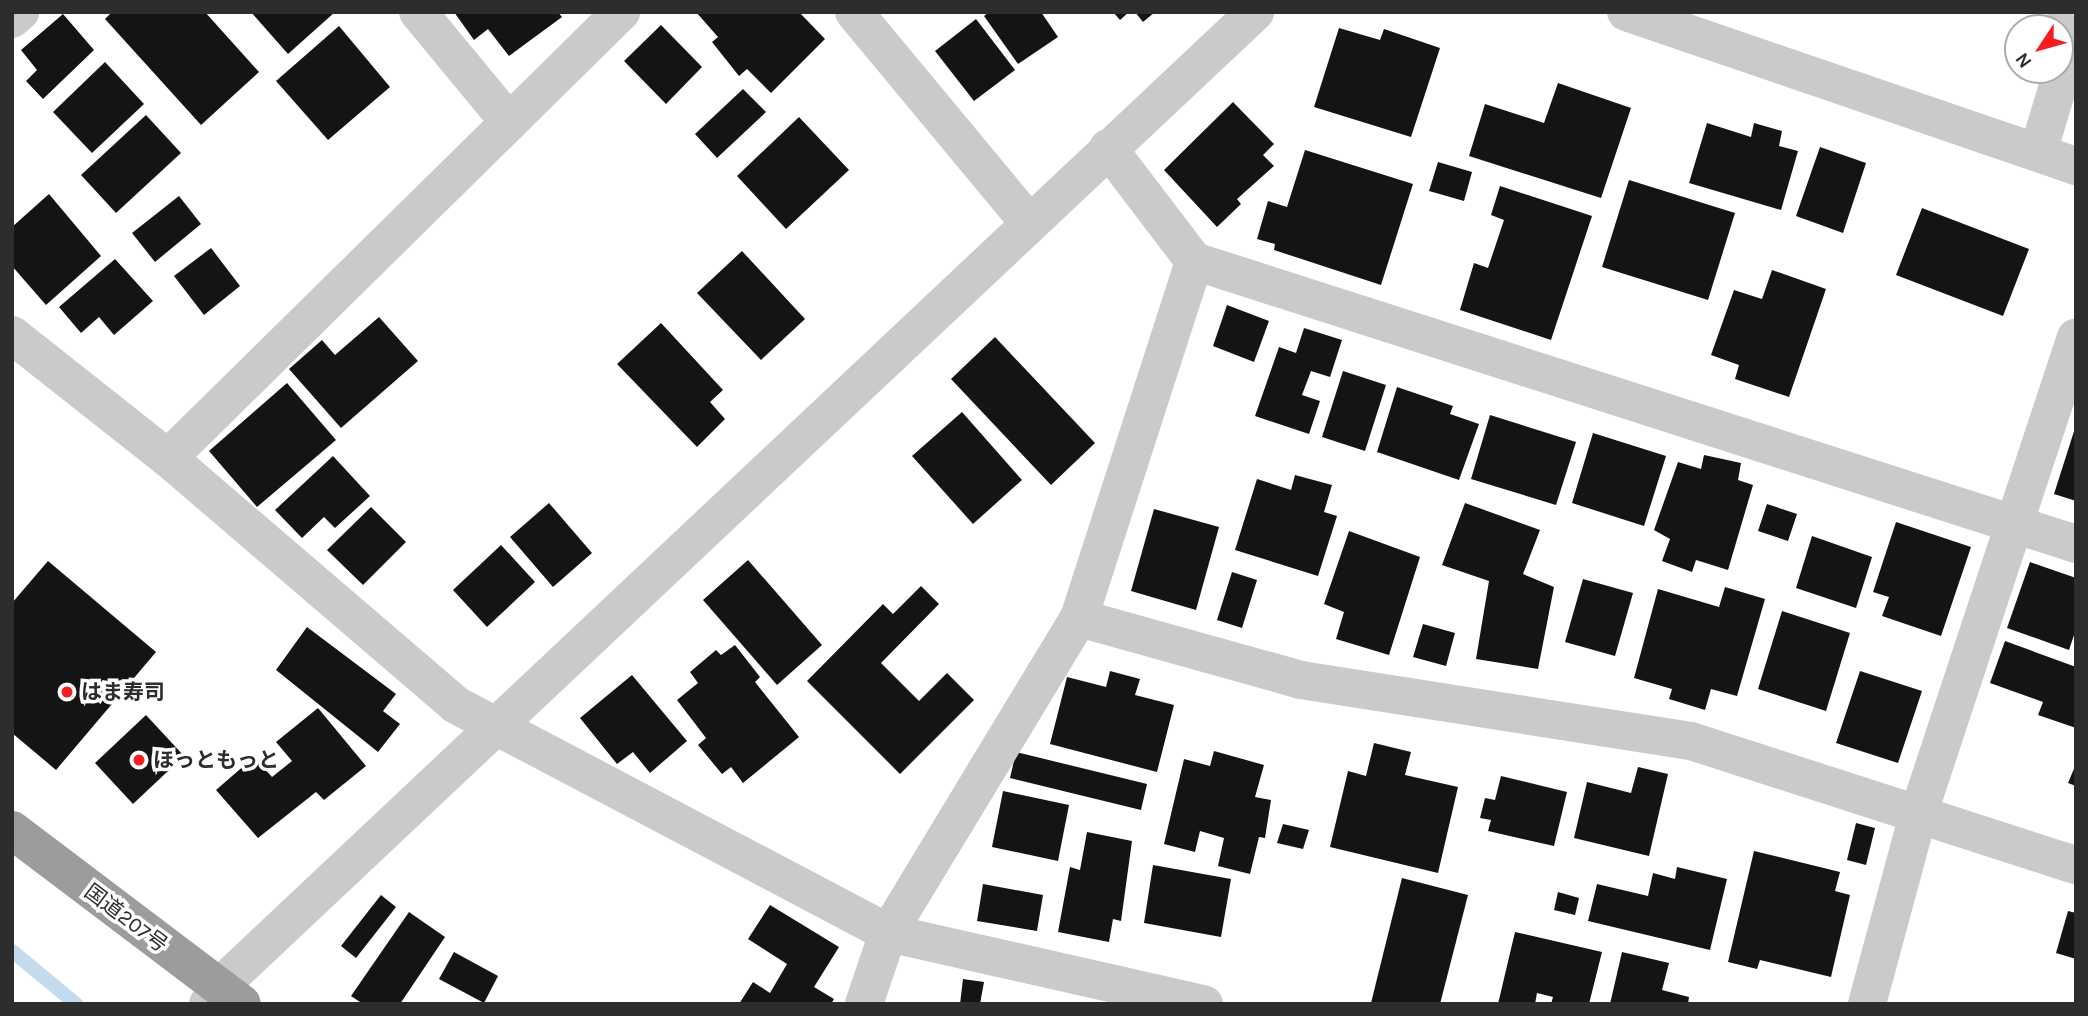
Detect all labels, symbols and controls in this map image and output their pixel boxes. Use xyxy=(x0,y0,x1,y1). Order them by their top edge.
north arrow xyxy=(2004,14,2074,84)
text: N xyxy=(2011,48,2037,72)
place label: はま寿司 xyxy=(81,679,165,705)
marker: はま寿司 xyxy=(59,684,75,700)
place label: ほっともっと xyxy=(153,747,279,773)
marker: ほっともっと xyxy=(131,752,147,768)
street label: 国道207号 xyxy=(79,879,173,957)

